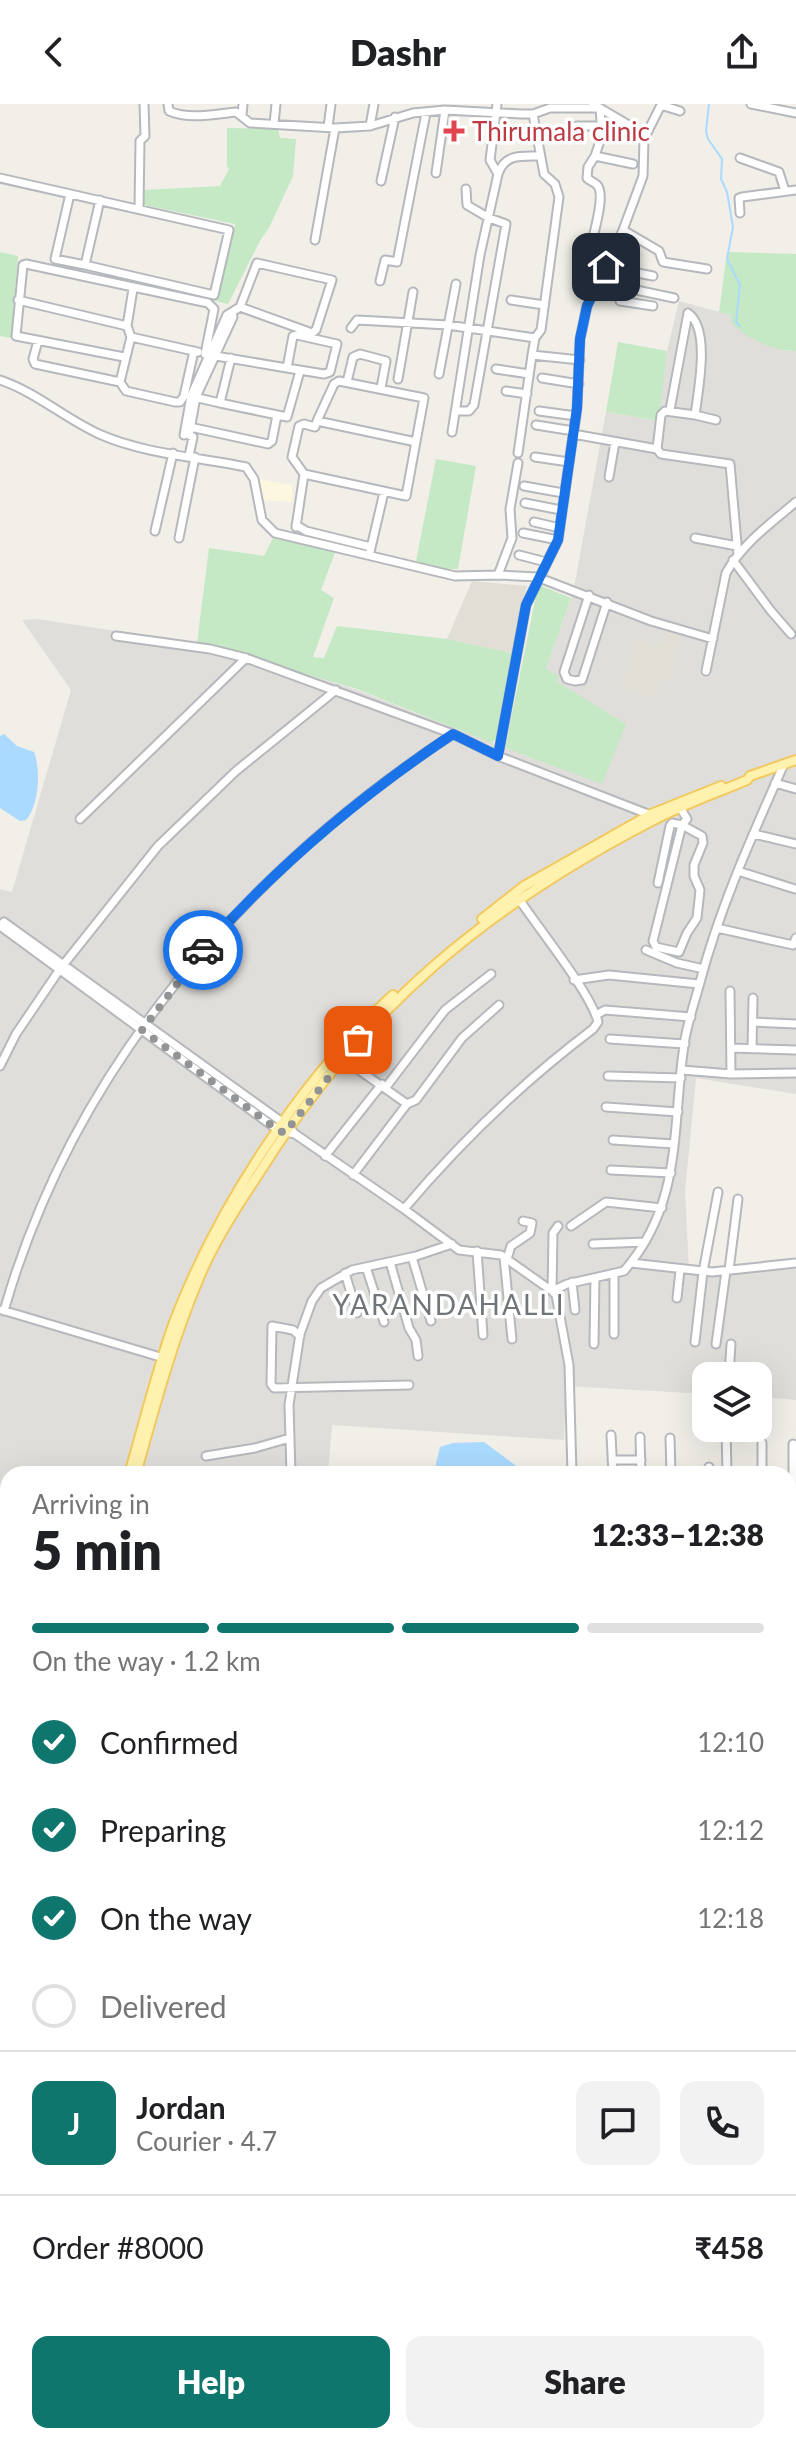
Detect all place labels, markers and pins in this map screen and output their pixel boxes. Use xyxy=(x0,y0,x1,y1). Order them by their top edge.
place label: Thirumala clinic xyxy=(472,115,650,147)
marker: Thirumala clinic xyxy=(443,120,465,142)
pin xyxy=(572,233,640,301)
pin xyxy=(324,1006,392,1074)

